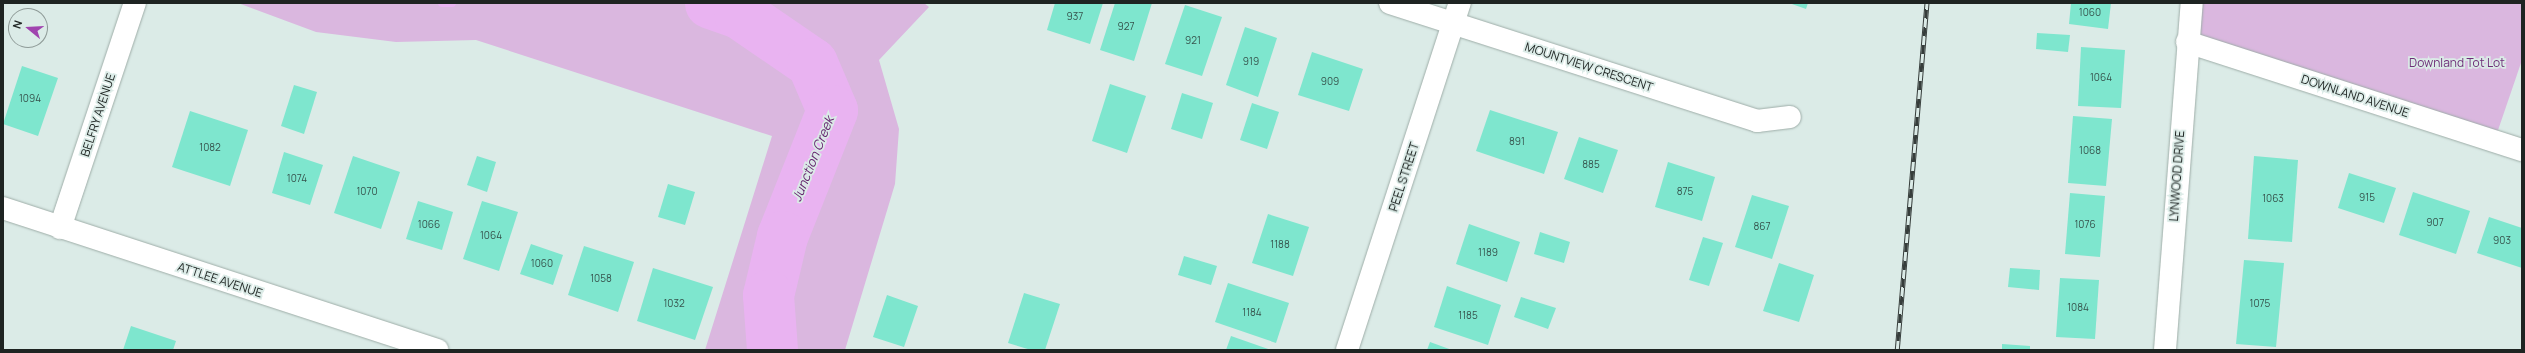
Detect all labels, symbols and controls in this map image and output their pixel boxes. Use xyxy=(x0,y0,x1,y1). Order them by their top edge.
house number: 1060 xyxy=(2079,7,2101,19)
north arrow xyxy=(8,8,48,48)
house number: 937 xyxy=(1067,11,1083,23)
text: N xyxy=(9,18,25,31)
house number: 927 xyxy=(1118,21,1134,33)
house number: 921 xyxy=(1185,35,1201,47)
street label: MOUNTVIEW CRESCENT xyxy=(1523,39,1655,95)
house number: 919 xyxy=(1243,56,1259,68)
park label: Downland Tot Lot xyxy=(2409,56,2505,70)
street label: BELFRY AVENUE xyxy=(78,71,118,159)
house number: 1064 xyxy=(2090,72,2112,84)
street label: DOWNLAND AVENUE xyxy=(2299,72,2411,120)
house number: 909 xyxy=(1321,76,1339,88)
house number: 1094 xyxy=(19,93,41,105)
water label: Junction Creek xyxy=(789,114,837,204)
street label: LYNWOOD DRIVE xyxy=(2167,130,2187,222)
house number: 891 xyxy=(1509,136,1525,148)
street label: PEEL STREET xyxy=(1386,140,1422,214)
house number: 1082 xyxy=(199,142,221,154)
house number: 1068 xyxy=(2079,145,2101,157)
house number: 885 xyxy=(1582,159,1600,171)
house number: 1074 xyxy=(287,173,307,185)
house number: 1070 xyxy=(356,186,378,198)
house number: 875 xyxy=(1677,186,1693,198)
house number: 915 xyxy=(2359,192,2375,204)
house number: 1063 xyxy=(2262,193,2284,205)
house number: 907 xyxy=(2426,217,2444,229)
house number: 1066 xyxy=(418,219,440,231)
house number: 1076 xyxy=(2074,219,2096,231)
house number: 867 xyxy=(1753,221,1771,233)
house number: 1064 xyxy=(480,230,502,242)
house number: 903 xyxy=(2493,235,2511,247)
house number: 1188 xyxy=(1270,239,1290,251)
house number: 1189 xyxy=(1478,247,1498,259)
house number: 1060 xyxy=(531,258,553,270)
street label: ATTLEE AVENUE xyxy=(176,259,264,301)
house number: 1058 xyxy=(590,273,612,285)
house number: 1032 xyxy=(663,298,685,310)
house number: 1075 xyxy=(2250,298,2270,310)
house number: 1084 xyxy=(2067,302,2089,314)
house number: 1184 xyxy=(1242,307,1262,319)
house number: 1185 xyxy=(1458,310,1478,322)

